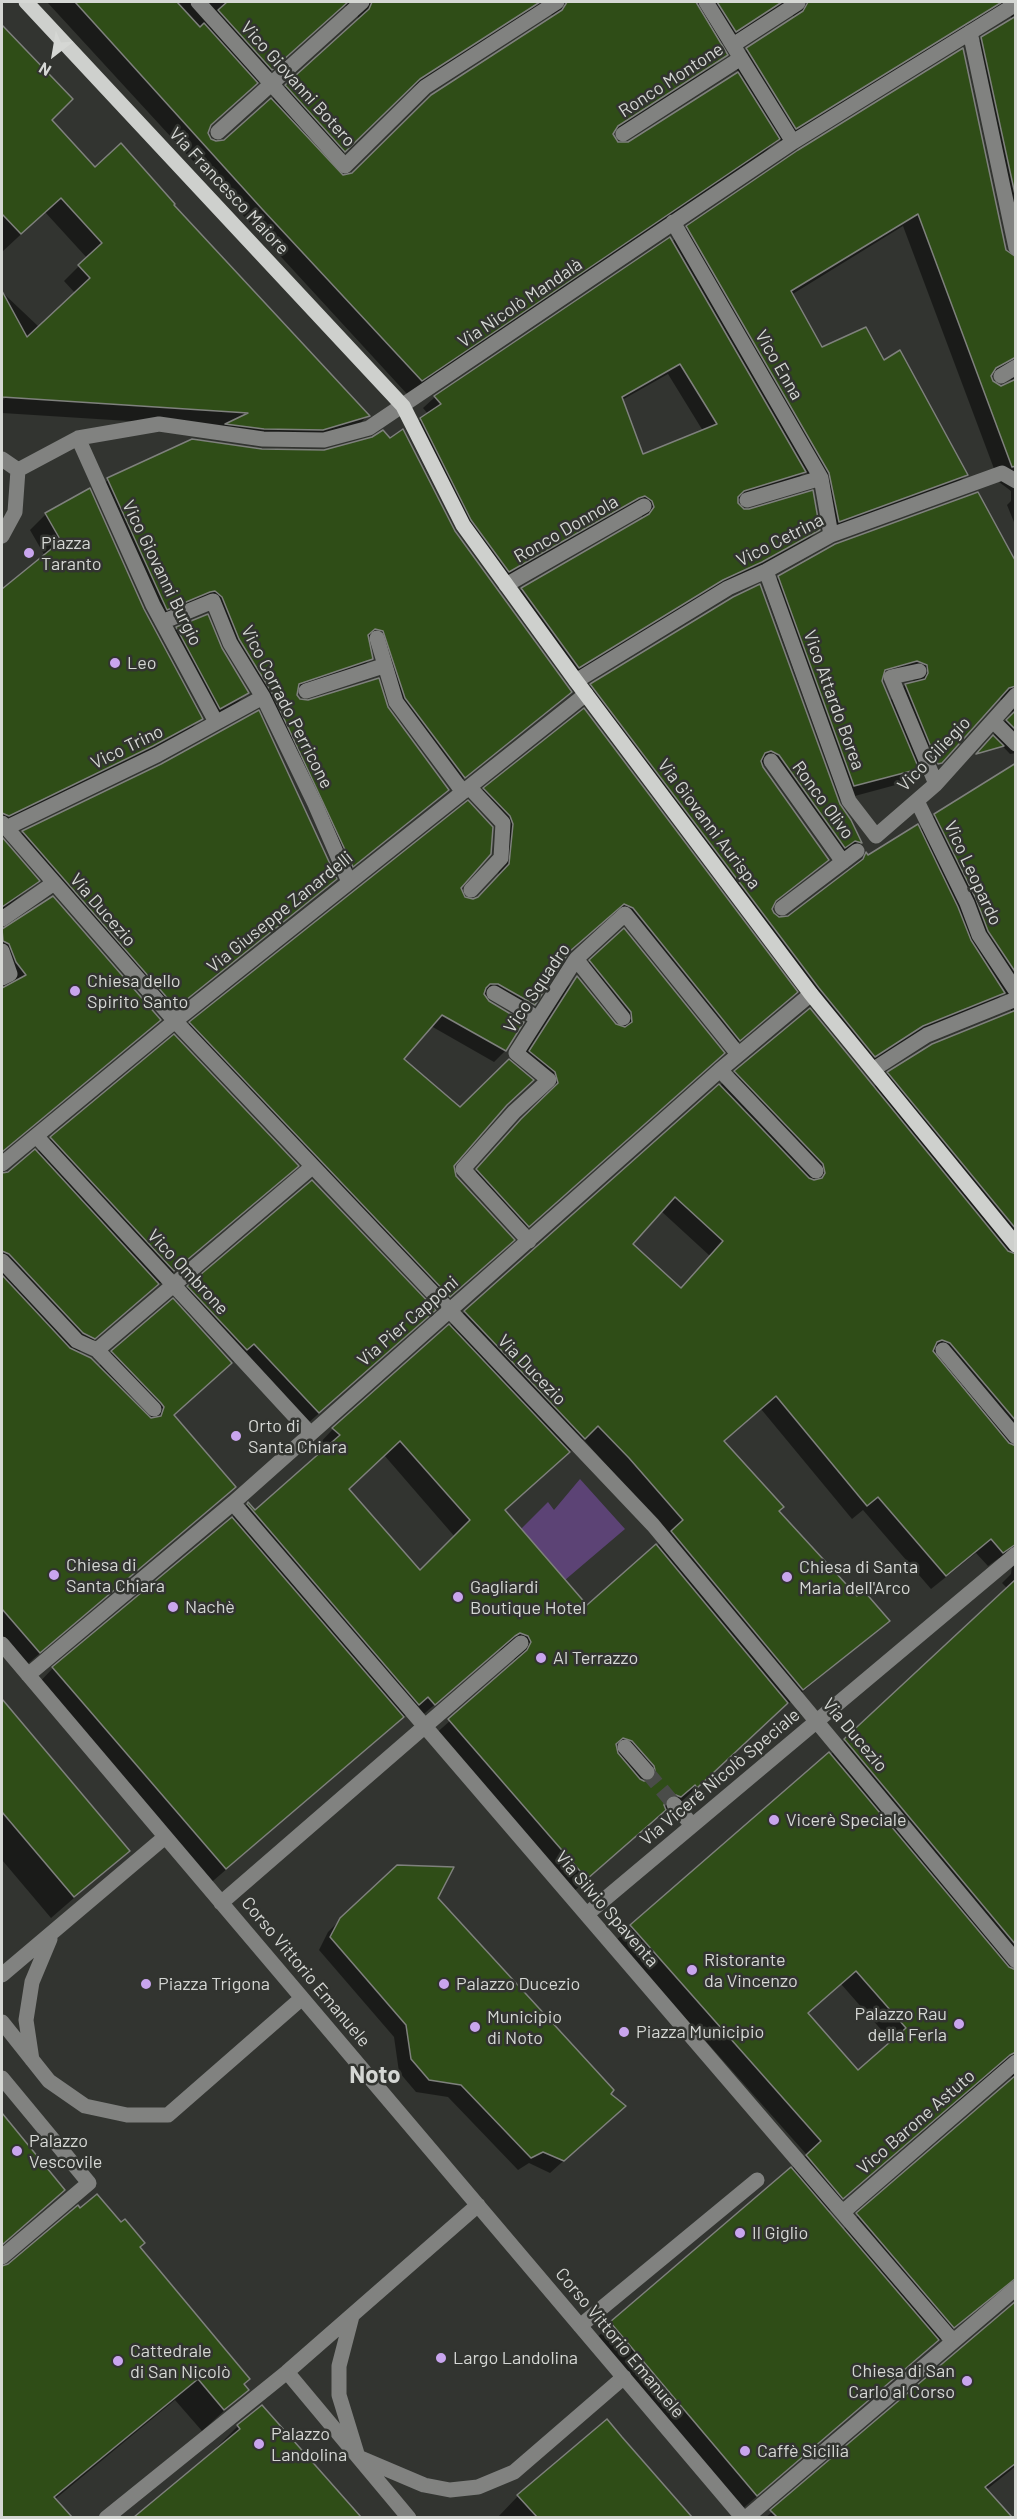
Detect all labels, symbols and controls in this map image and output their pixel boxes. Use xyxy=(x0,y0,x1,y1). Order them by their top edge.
street label: Vico Giovanni Botero xyxy=(236,17,360,151)
north arrow xyxy=(24,24,84,84)
street label: Ronco Montone xyxy=(615,38,727,122)
text: N xyxy=(35,59,54,81)
street label: Via Francesco Maiore xyxy=(165,123,293,259)
street label: Via Nicolò Mandalà xyxy=(454,253,586,353)
street label: Vico Enna xyxy=(750,326,808,404)
street label: Ronco Donnola xyxy=(510,491,622,567)
street label: Vico Giovanni Burgio xyxy=(117,497,207,649)
street label: Vico Cetrina xyxy=(733,509,827,571)
place label: Piazza Taranto xyxy=(41,532,102,574)
marker: Piazza Taranto xyxy=(22,546,36,560)
street label: Vico Corrado Perricone xyxy=(237,622,337,792)
street label: Vico Attardo Borea xyxy=(799,627,869,773)
place label: Leo xyxy=(127,652,157,674)
marker: Leo xyxy=(108,656,122,670)
street label: Vico Ciliegio xyxy=(893,712,975,796)
street label: Vico Trino xyxy=(87,720,167,774)
street label: Via Giovanni Aurispa xyxy=(653,755,765,893)
street label: Ronco Olivo xyxy=(788,757,858,843)
street label: Vico Leopardo xyxy=(939,817,1007,929)
street label: Via Giuseppe Zanardelli xyxy=(203,847,357,977)
street label: Via Ducezio xyxy=(65,869,141,951)
street label: Vico Squadro xyxy=(499,939,575,1037)
place label: Chiesa dello Spirito Santo xyxy=(87,970,188,1012)
marker: Chiesa dello Spirito Santo xyxy=(68,984,82,998)
street label: Vico Ombrone xyxy=(143,1225,233,1319)
street label: Via Pier Capponi xyxy=(353,1271,463,1371)
street label: Via Ducezio xyxy=(493,1330,571,1410)
place label: Orto di Santa Chiara xyxy=(248,1415,347,1458)
marker: Orto di Santa Chiara xyxy=(229,1429,243,1443)
place label: Chiesa di Santa Chiara xyxy=(66,1554,165,1596)
place label: Chiesa di Santa Maria dell'Arco xyxy=(799,1556,918,1598)
marker: Chiesa di Santa Chiara xyxy=(47,1568,61,1582)
marker: Chiesa di Santa Maria dell'Arco xyxy=(780,1570,794,1584)
place label: Gagliardi Boutique Hotel xyxy=(470,1576,586,1618)
marker: Gagliardi Boutique Hotel xyxy=(451,1590,465,1604)
place label: Nachè xyxy=(185,1596,235,1618)
marker: Nachè xyxy=(166,1600,180,1614)
place label: Al Terrazzo xyxy=(553,1647,638,1669)
marker: Al Terrazzo xyxy=(534,1651,548,1665)
street label: Via Ducezio xyxy=(818,1694,892,1776)
street label: Via Viceré Nicolò Speciale xyxy=(636,1704,804,1850)
place label: Vicerè Speciale xyxy=(786,1809,907,1831)
marker: Vicerè Speciale xyxy=(767,1813,781,1827)
street label: Via Silvio Spaventa xyxy=(551,1847,663,1971)
street label: Corso Vittorio Emanuele xyxy=(237,1893,375,2051)
place label: Ristorante da Vincenzo xyxy=(704,1949,798,1992)
marker: Ristorante da Vincenzo xyxy=(685,1963,699,1977)
place label: Piazza Trigona xyxy=(158,1973,270,1995)
place label: Palazzo Ducezio xyxy=(456,1973,580,1995)
marker: Piazza Trigona xyxy=(139,1977,153,1991)
marker: Palazzo Ducezio xyxy=(437,1977,451,1991)
place label: Palazzo Rau della Ferla xyxy=(855,2003,947,2046)
place label: Municipio di Noto xyxy=(487,2006,562,2048)
marker: Palazzo Rau della Ferla xyxy=(952,2017,966,2031)
marker: Municipio di Noto xyxy=(468,2020,482,2034)
place label: Piazza Municipio xyxy=(636,2021,764,2043)
marker: Piazza Municipio xyxy=(617,2025,631,2039)
district label: Noto xyxy=(349,2061,401,2089)
street label: Vico Barone Astuto xyxy=(853,2065,979,2179)
place label: Palazzo Vescovile xyxy=(29,2130,102,2172)
marker: Palazzo Vescovile xyxy=(10,2144,24,2158)
place label: Il Giglio xyxy=(752,2222,808,2244)
marker: Il Giglio xyxy=(733,2226,747,2240)
street label: Corso Vittorio Emanuele xyxy=(551,2264,689,2422)
place label: Cattedrale di San Nicolò xyxy=(130,2340,231,2382)
place label: Largo Landolina xyxy=(453,2347,578,2369)
marker: Largo Landolina xyxy=(434,2351,448,2365)
marker: Cattedrale di San Nicolò xyxy=(111,2354,125,2368)
place label: Chiesa di San Carlo al Corso xyxy=(848,2360,955,2402)
marker: Chiesa di San Carlo al Corso xyxy=(960,2374,974,2388)
place label: Palazzo Landolina xyxy=(271,2423,347,2466)
marker: Palazzo Landolina xyxy=(252,2437,266,2451)
place label: Caffè Sicilia xyxy=(757,2440,849,2462)
marker: Caffè Sicilia xyxy=(738,2444,752,2458)

